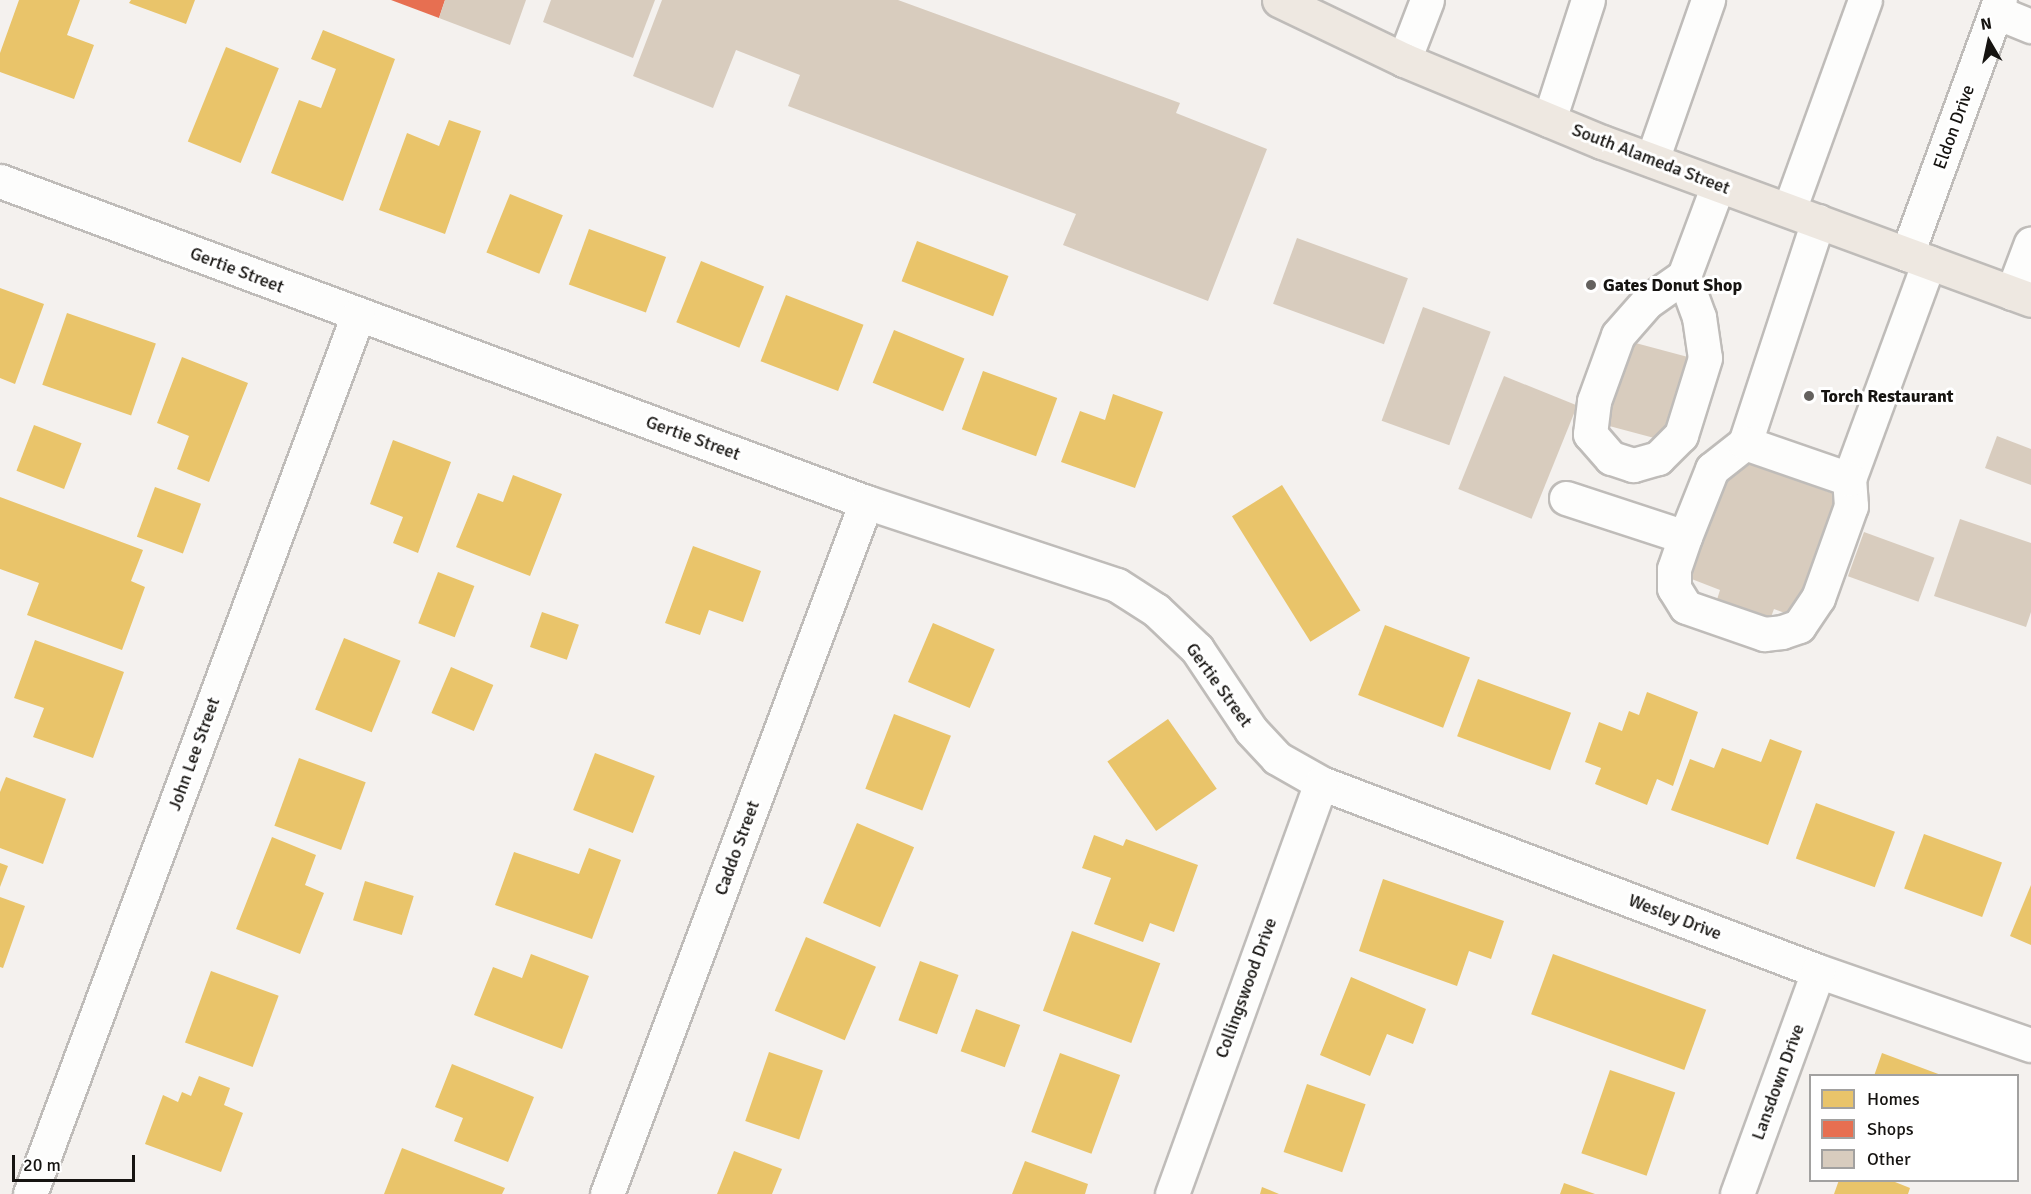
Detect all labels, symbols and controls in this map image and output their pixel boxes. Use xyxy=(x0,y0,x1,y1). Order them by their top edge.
north arrow xyxy=(1959,12,2019,72)
text: N xyxy=(1979,13,1993,35)
street label: Eldon Drive xyxy=(1929,82,1979,172)
street label: South Alameda Street xyxy=(1569,119,1733,199)
street label: Gertie Street xyxy=(187,242,287,298)
place label: Gates Donut Shop xyxy=(1603,274,1742,296)
marker: Gates Donut Shop xyxy=(1584,278,1598,292)
place label: Torch Restaurant xyxy=(1821,385,1954,407)
marker: Torch Restaurant xyxy=(1802,389,1816,403)
street label: Gertie Street xyxy=(643,411,743,465)
street label: Gertie Street xyxy=(1181,639,1257,731)
street label: John Lee Street xyxy=(164,694,224,814)
street label: Caddo Street xyxy=(710,798,764,898)
street label: Wesley Drive xyxy=(1625,889,1725,945)
street label: Collingswood Drive xyxy=(1211,915,1281,1061)
street label: Lansdown Drive xyxy=(1747,1021,1809,1143)
legend xyxy=(1809,1074,2019,1182)
text: Homes xyxy=(1867,1088,1920,1110)
text: Shops xyxy=(1867,1118,1914,1140)
scale bar xyxy=(15,1143,138,1181)
text: Other xyxy=(1867,1148,1911,1170)
text: 20 m xyxy=(23,1154,61,1176)

